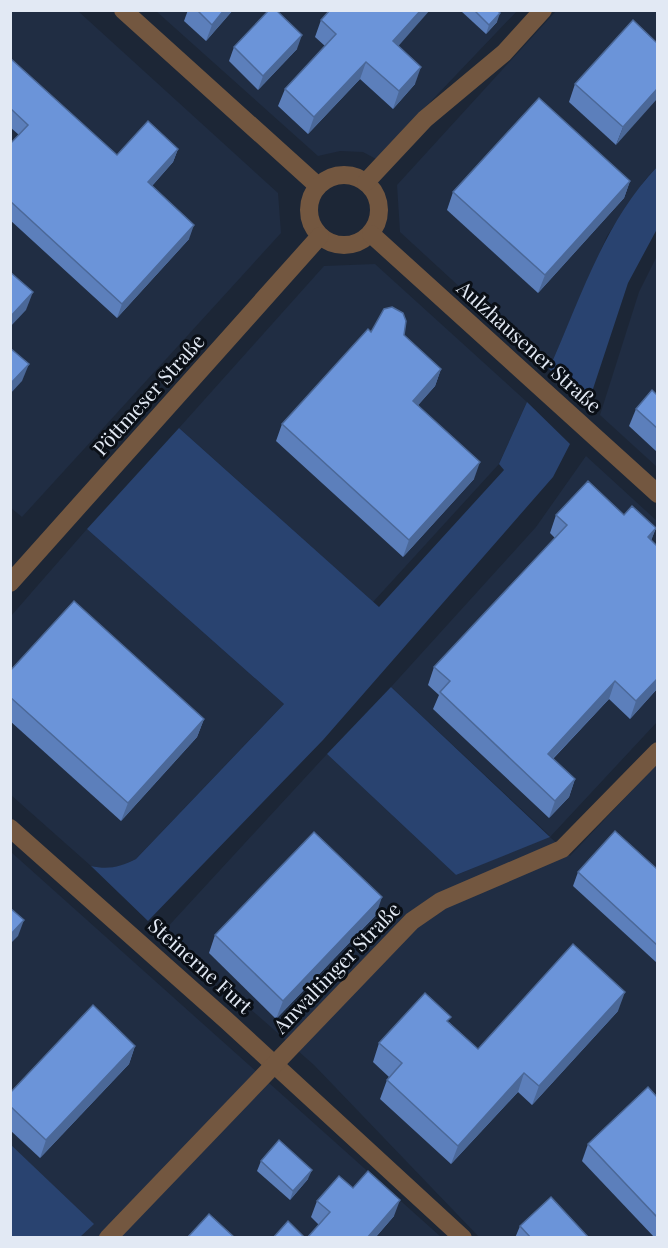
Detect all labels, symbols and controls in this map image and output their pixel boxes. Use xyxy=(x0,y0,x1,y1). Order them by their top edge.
street label: Aulzhausener Straße xyxy=(451,273,608,418)
street label: Pöttmeser Straße xyxy=(86,327,210,461)
street label: Anwaltinger Straße xyxy=(266,896,406,1039)
street label: Steinerne Furt xyxy=(143,911,259,1019)

